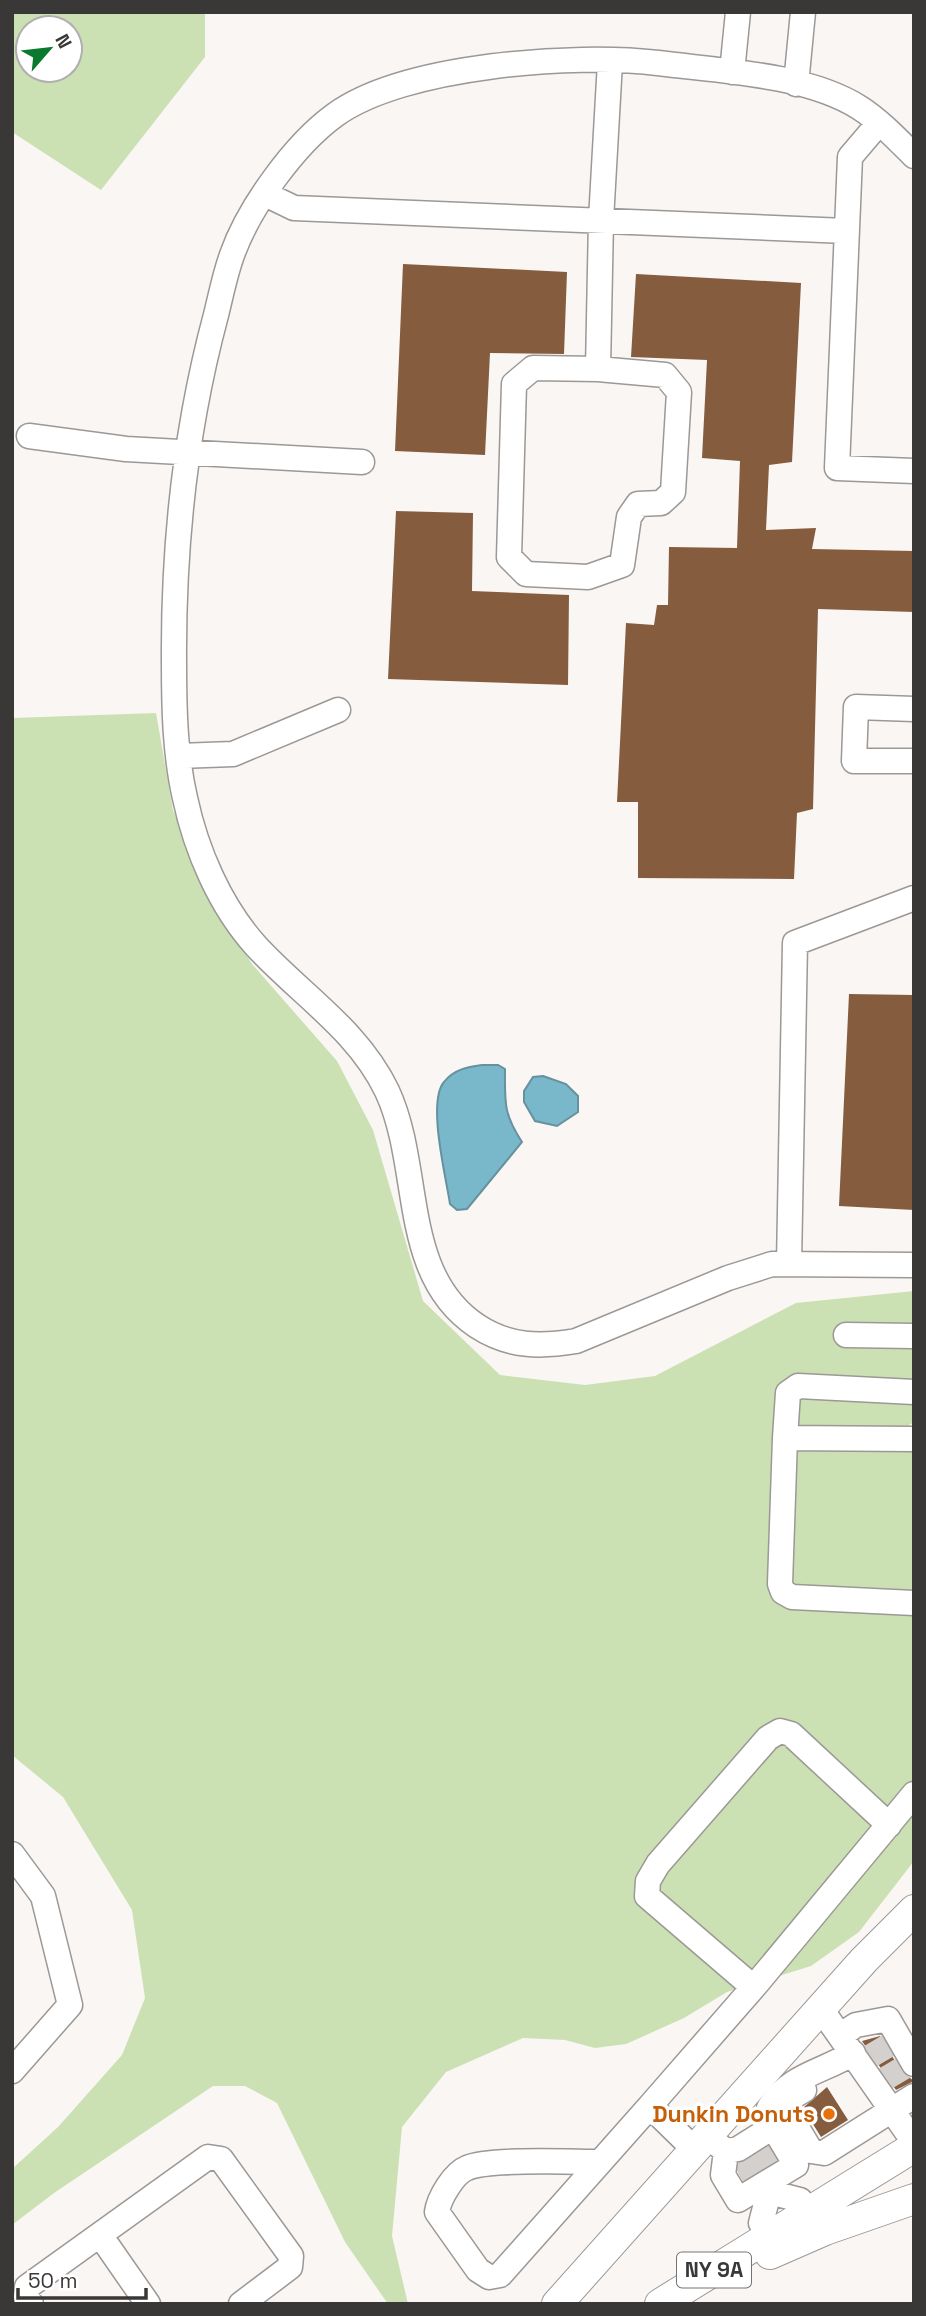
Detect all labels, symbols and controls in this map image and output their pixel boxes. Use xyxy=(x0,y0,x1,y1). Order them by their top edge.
north arrow xyxy=(14,14,84,84)
text: N xyxy=(50,30,78,53)
place label: Dunkin Donuts xyxy=(652,2099,815,2129)
marker: Dunkin Donuts xyxy=(821,2106,837,2122)
road number: NY 9A xyxy=(677,2252,751,2288)
scale bar xyxy=(18,2256,145,2300)
text: 50 m xyxy=(28,2267,78,2294)

